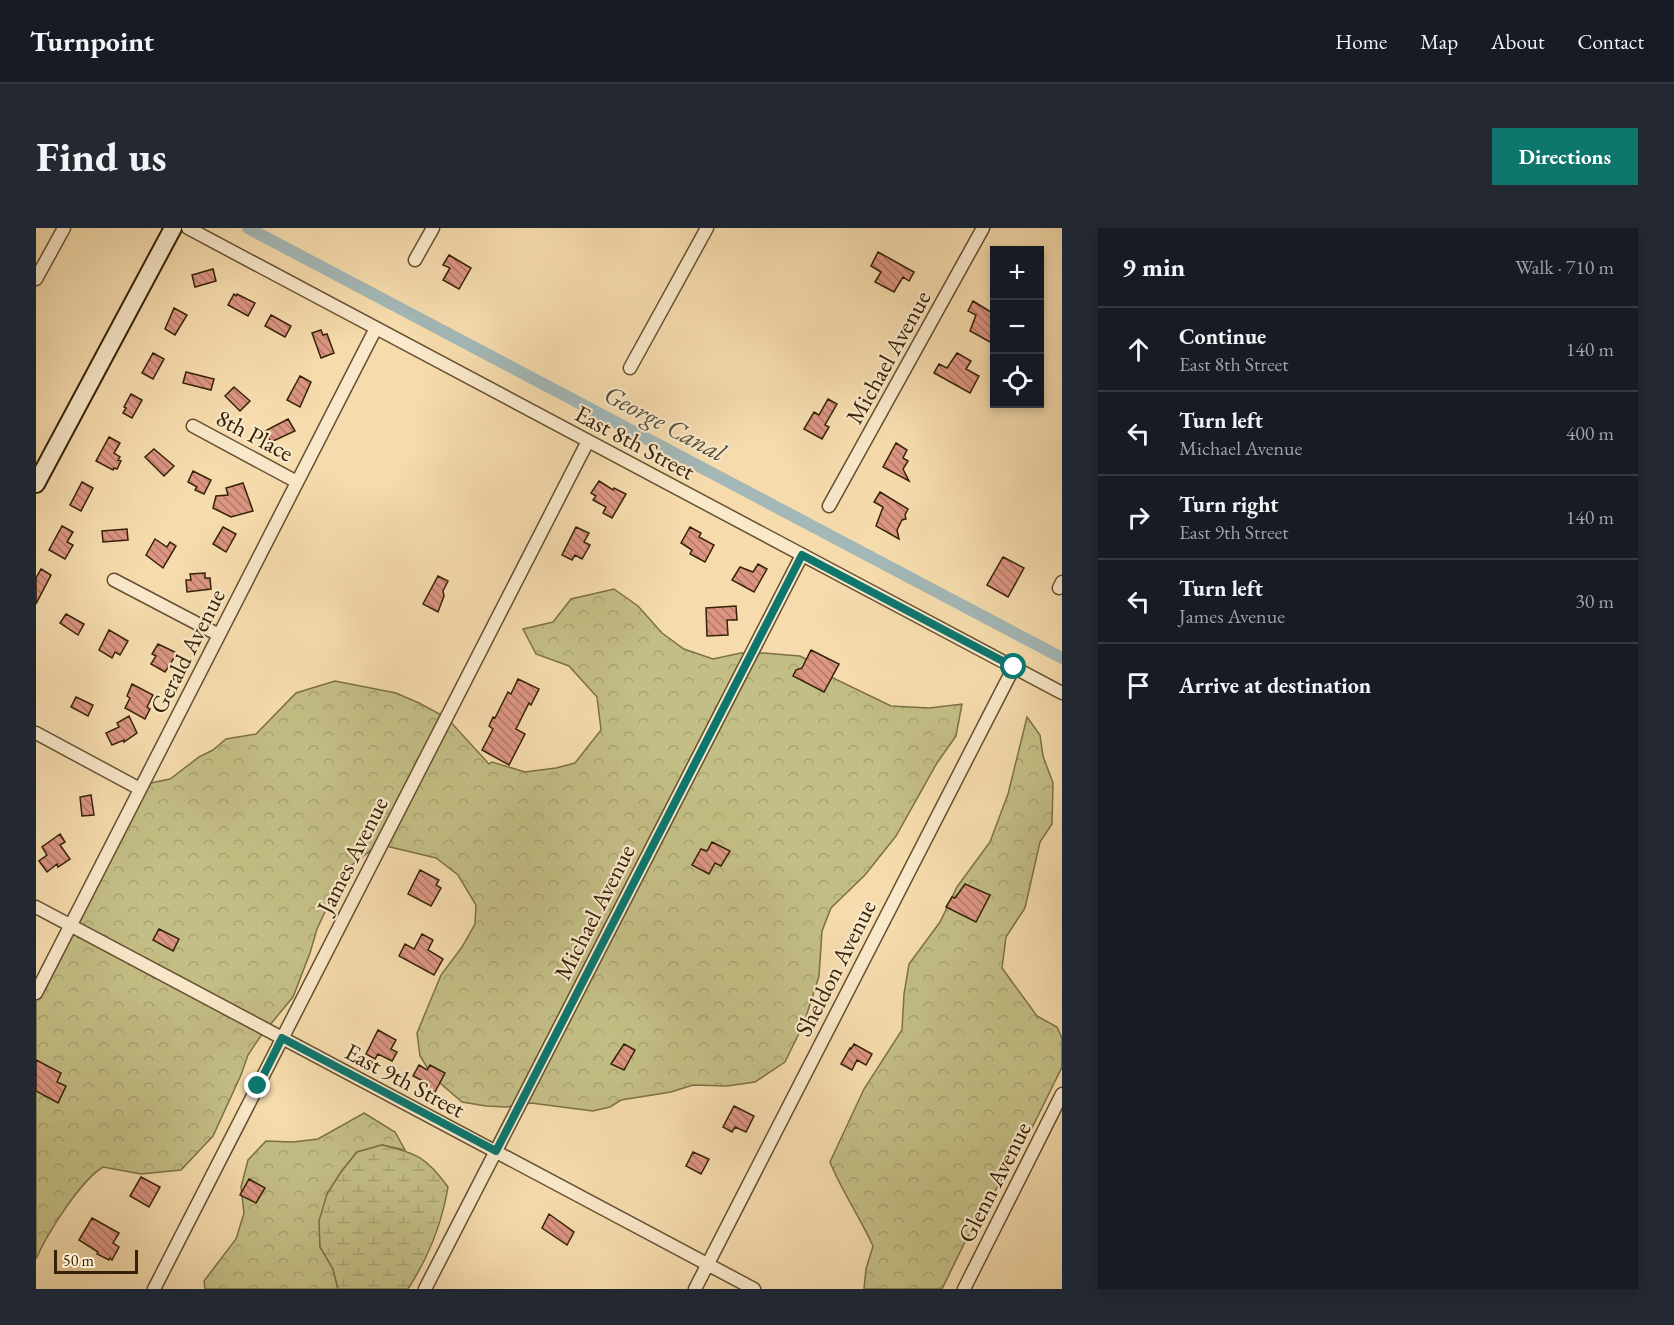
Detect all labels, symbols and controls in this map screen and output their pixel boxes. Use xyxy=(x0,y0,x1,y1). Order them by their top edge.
text: Turnpoint xyxy=(30,23,154,59)
text: Home xyxy=(1335,28,1387,55)
text: Map xyxy=(1420,28,1458,55)
text: About xyxy=(1491,28,1544,55)
text: Contact xyxy=(1577,28,1644,55)
button: Directions xyxy=(1492,128,1638,185)
text: Find us xyxy=(36,129,167,184)
map controls xyxy=(990,246,1044,408)
button: + xyxy=(990,246,1044,300)
text: 9 min xyxy=(1122,250,1185,284)
text: Walk · 710 m xyxy=(1515,254,1614,280)
street label: Michael Avenue xyxy=(839,285,937,429)
button: − xyxy=(990,300,1044,354)
text: Continue xyxy=(1179,322,1266,351)
icon: ahead xyxy=(1122,333,1155,366)
text: 140 m xyxy=(1566,336,1614,362)
text: East 8th Street xyxy=(1179,351,1289,377)
button: locate xyxy=(990,354,1044,408)
water label: George Canal xyxy=(598,377,732,470)
street label: East 8th Street xyxy=(570,397,701,487)
street label: 8th Place xyxy=(211,402,299,468)
text: Turn left xyxy=(1179,406,1263,435)
icon: left xyxy=(1122,417,1155,450)
text: 400 m xyxy=(1566,420,1614,446)
text: Michael Avenue xyxy=(1179,435,1302,461)
text: Turn right xyxy=(1179,490,1278,519)
icon: right xyxy=(1122,501,1155,534)
text: 140 m xyxy=(1566,504,1614,530)
text: East 9th Street xyxy=(1179,519,1289,545)
text: Turn left xyxy=(1179,574,1263,603)
street label: Gerald Avenue xyxy=(142,583,232,719)
icon: left xyxy=(1122,585,1155,618)
text: 30 m xyxy=(1575,588,1614,614)
text: James Avenue xyxy=(1179,603,1285,629)
route start xyxy=(1000,653,1026,679)
icon: arrive xyxy=(1122,669,1155,702)
text: Arrive at destination xyxy=(1179,671,1371,700)
street label: James Avenue xyxy=(308,791,395,920)
street label: Michael Avenue xyxy=(547,839,641,985)
street label: Sheldon Avenue xyxy=(787,895,883,1041)
street label: East 9th Street xyxy=(340,1035,471,1125)
route end xyxy=(244,1072,270,1098)
street label: Glenn Avenue xyxy=(950,1116,1038,1248)
scale bar xyxy=(54,1247,138,1274)
text: 50 m xyxy=(63,1250,94,1271)

